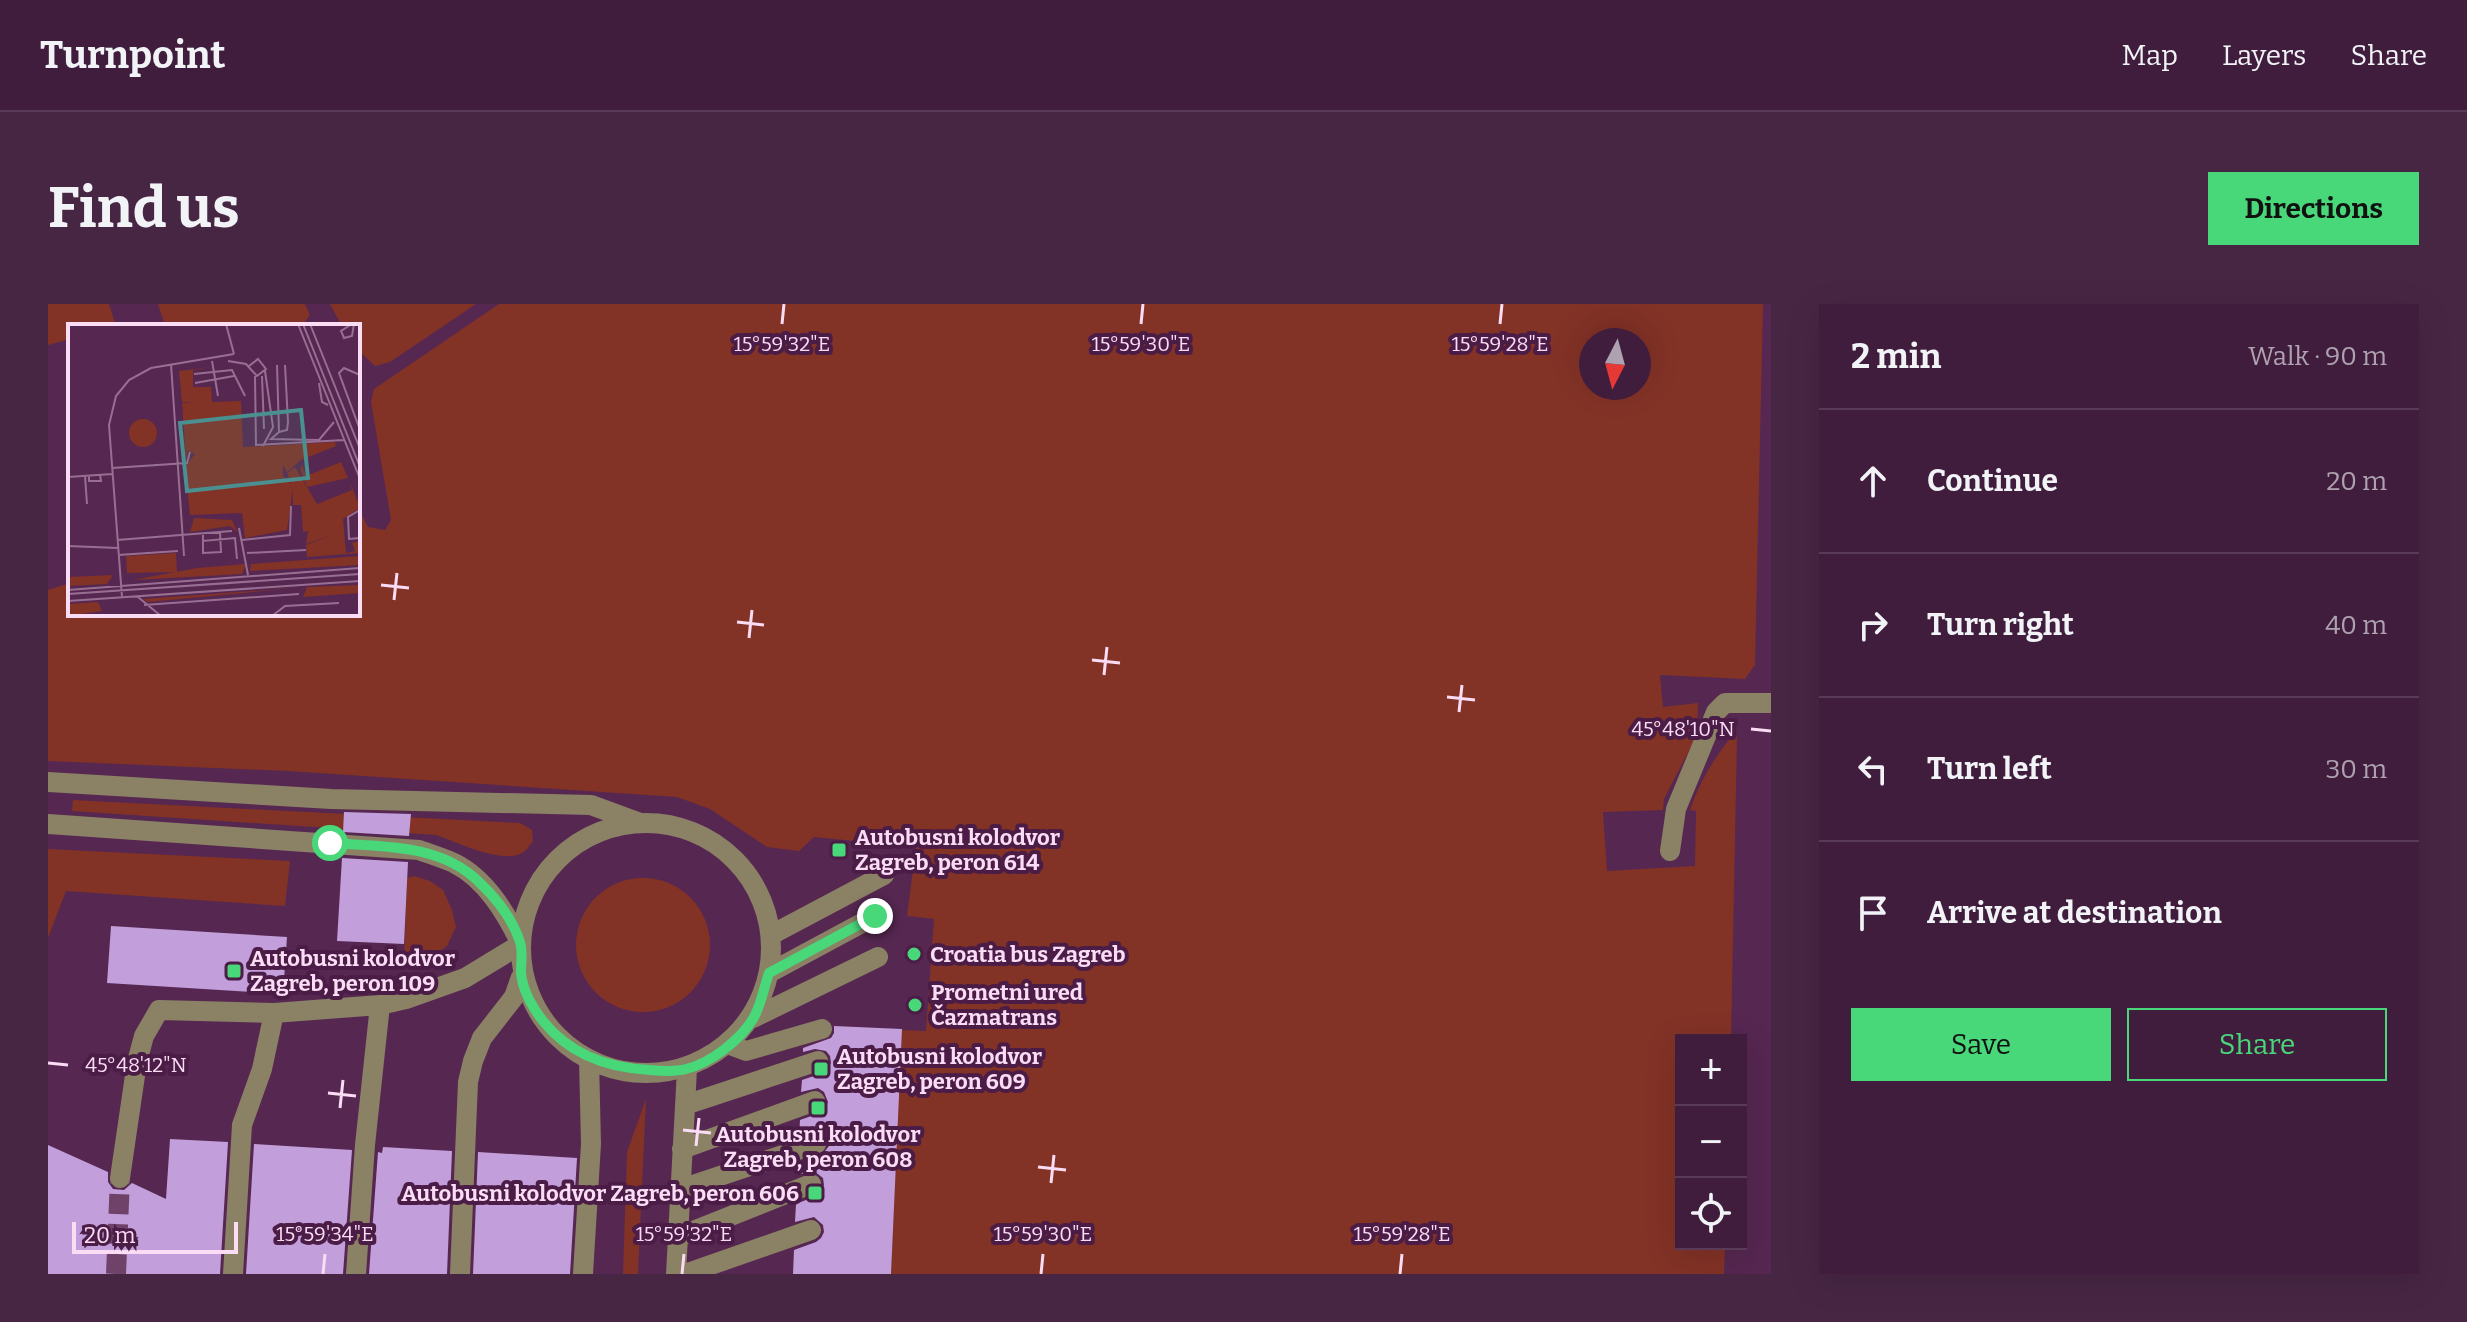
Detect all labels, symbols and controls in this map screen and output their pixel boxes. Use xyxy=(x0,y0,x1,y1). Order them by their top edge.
text: Turnpoint xyxy=(40,32,226,78)
text: Map xyxy=(2121,39,2178,72)
text: Layers xyxy=(2222,39,2306,72)
text: Share xyxy=(2350,39,2427,72)
button: Directions xyxy=(2208,172,2419,245)
text: Find us xyxy=(48,175,240,242)
inset map xyxy=(68,324,360,616)
north arrow xyxy=(1579,328,1651,400)
text: 15°59'32"E xyxy=(734,332,830,356)
text: 15°59'30"E xyxy=(1092,332,1190,356)
text: 15°59'28"E xyxy=(1452,332,1548,356)
text: 2 min xyxy=(1851,336,1941,377)
text: Walk · 90 m xyxy=(2248,341,2387,372)
icon: ahead xyxy=(1851,459,1895,503)
text: Continue xyxy=(1927,463,2058,499)
text: 20 m xyxy=(2326,466,2387,497)
icon: right xyxy=(1851,603,1895,647)
text: Turn right xyxy=(1927,607,2074,643)
text: 40 m xyxy=(2325,610,2387,641)
text: 45°48'10"N xyxy=(1631,717,1735,741)
icon: left xyxy=(1851,747,1895,791)
text: Turn left xyxy=(1927,751,2052,787)
text: 30 m xyxy=(2326,754,2387,785)
place label: Autobusni kolodvor Zagreb, peron 614 xyxy=(855,824,1061,876)
route start xyxy=(312,825,348,861)
marker: Autobusni kolodvor Zagreb, peron 614 xyxy=(830,841,848,859)
icon: arrive xyxy=(1851,891,1895,935)
text: Arrive at destination xyxy=(1927,895,2222,931)
route end xyxy=(857,898,893,934)
place label: Croatia bus Zagreb xyxy=(930,941,1126,968)
place label: Autobusni kolodvor Zagreb, peron 109 xyxy=(250,945,456,997)
marker: Croatia bus Zagreb xyxy=(905,945,923,963)
marker: Autobusni kolodvor Zagreb, peron 109 xyxy=(225,962,243,980)
place label: Prometni ured Čazmatrans xyxy=(931,979,1083,1031)
marker: Prometni ured Čazmatrans xyxy=(906,996,924,1014)
button: Save xyxy=(1851,1008,2111,1081)
button: Share xyxy=(2127,1008,2387,1081)
map controls xyxy=(1675,1034,1747,1250)
button: + xyxy=(1675,1034,1747,1106)
place label: Autobusni kolodvor Zagreb, peron 609 xyxy=(837,1043,1043,1095)
text: 45°48'12"N xyxy=(85,1053,187,1077)
marker: Autobusni kolodvor Zagreb, peron 609 xyxy=(812,1060,830,1078)
marker: Autobusni kolodvor Zagreb, peron 608 xyxy=(809,1099,827,1117)
button: − xyxy=(1675,1106,1747,1178)
place label: Autobusni kolodvor Zagreb, peron 608 xyxy=(715,1121,921,1173)
button: locate xyxy=(1675,1178,1747,1250)
place label: Autobusni kolodvor Zagreb, peron 606 xyxy=(401,1180,799,1207)
marker: Autobusni kolodvor Zagreb, peron 606 xyxy=(806,1184,824,1202)
scale bar xyxy=(72,1218,238,1254)
text: 20 m xyxy=(84,1222,135,1249)
text: 15°59'34"E xyxy=(276,1222,374,1246)
text: 15°59'32"E xyxy=(636,1222,732,1246)
text: 15°59'30"E xyxy=(994,1222,1092,1246)
text: 15°59'28"E xyxy=(1354,1222,1450,1246)

